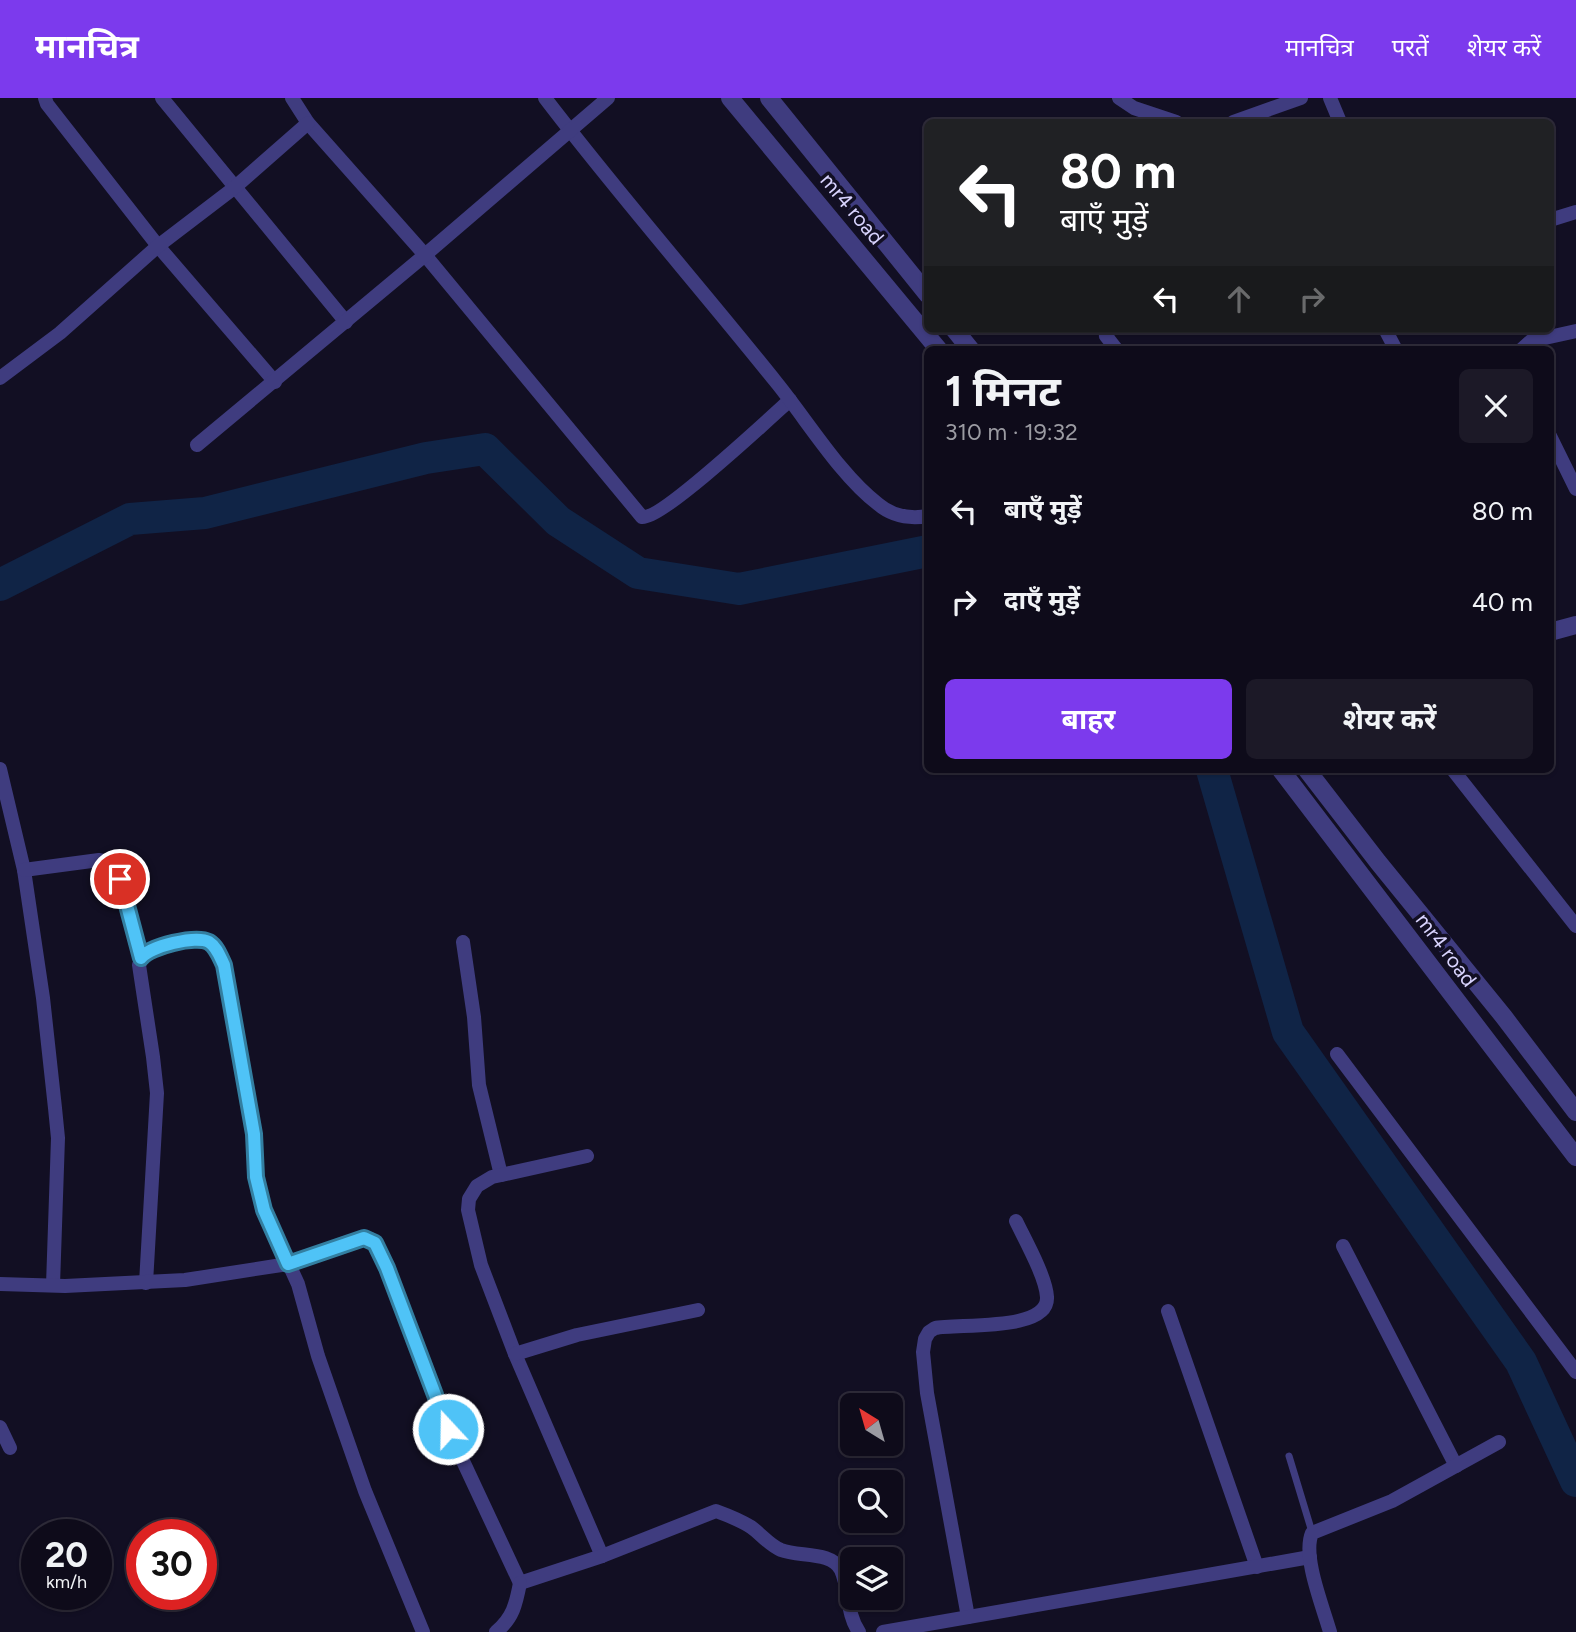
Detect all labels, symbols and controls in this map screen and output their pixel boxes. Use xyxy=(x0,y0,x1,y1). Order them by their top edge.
text: मानचित्र xyxy=(35,27,139,66)
text: मानचित्र xyxy=(1285,33,1354,62)
text: परतें xyxy=(1392,33,1429,62)
text: शेयर करें xyxy=(1467,33,1541,62)
text: 80 m xyxy=(1060,141,1176,200)
icon: left xyxy=(945,147,1036,238)
street label: mr4 road xyxy=(815,168,889,249)
text: बाएँ मुड़ें xyxy=(1060,201,1148,239)
icon: left xyxy=(1147,280,1185,318)
icon: ahead xyxy=(1220,280,1258,318)
icon: right xyxy=(1293,280,1331,318)
text: 1 मिनट xyxy=(945,366,1061,417)
button: close xyxy=(1459,369,1533,443)
text: 310 m · 19:32 xyxy=(945,418,1078,446)
icon: left xyxy=(945,492,983,530)
text: बाएँ मुड़ें xyxy=(1004,493,1081,525)
text: 80 m xyxy=(1472,495,1533,527)
icon: right xyxy=(945,583,983,621)
text: दाएँ मुड़ें xyxy=(1004,584,1080,616)
text: 40 m xyxy=(1472,586,1533,618)
button: बाहर xyxy=(945,679,1232,759)
button: शेयर करें xyxy=(1246,679,1533,759)
pin xyxy=(90,849,150,909)
icon: arrive xyxy=(101,860,139,898)
street label: mr4 road xyxy=(1411,908,1482,991)
position arrow xyxy=(411,1392,485,1466)
north arrow xyxy=(840,1393,903,1456)
map controls xyxy=(840,1393,903,1610)
button: search xyxy=(840,1470,903,1533)
speed limit sign: 30 xyxy=(126,1519,217,1610)
text: 20 xyxy=(45,1534,88,1576)
button: layers xyxy=(840,1547,903,1610)
text: km/h xyxy=(46,1571,87,1593)

